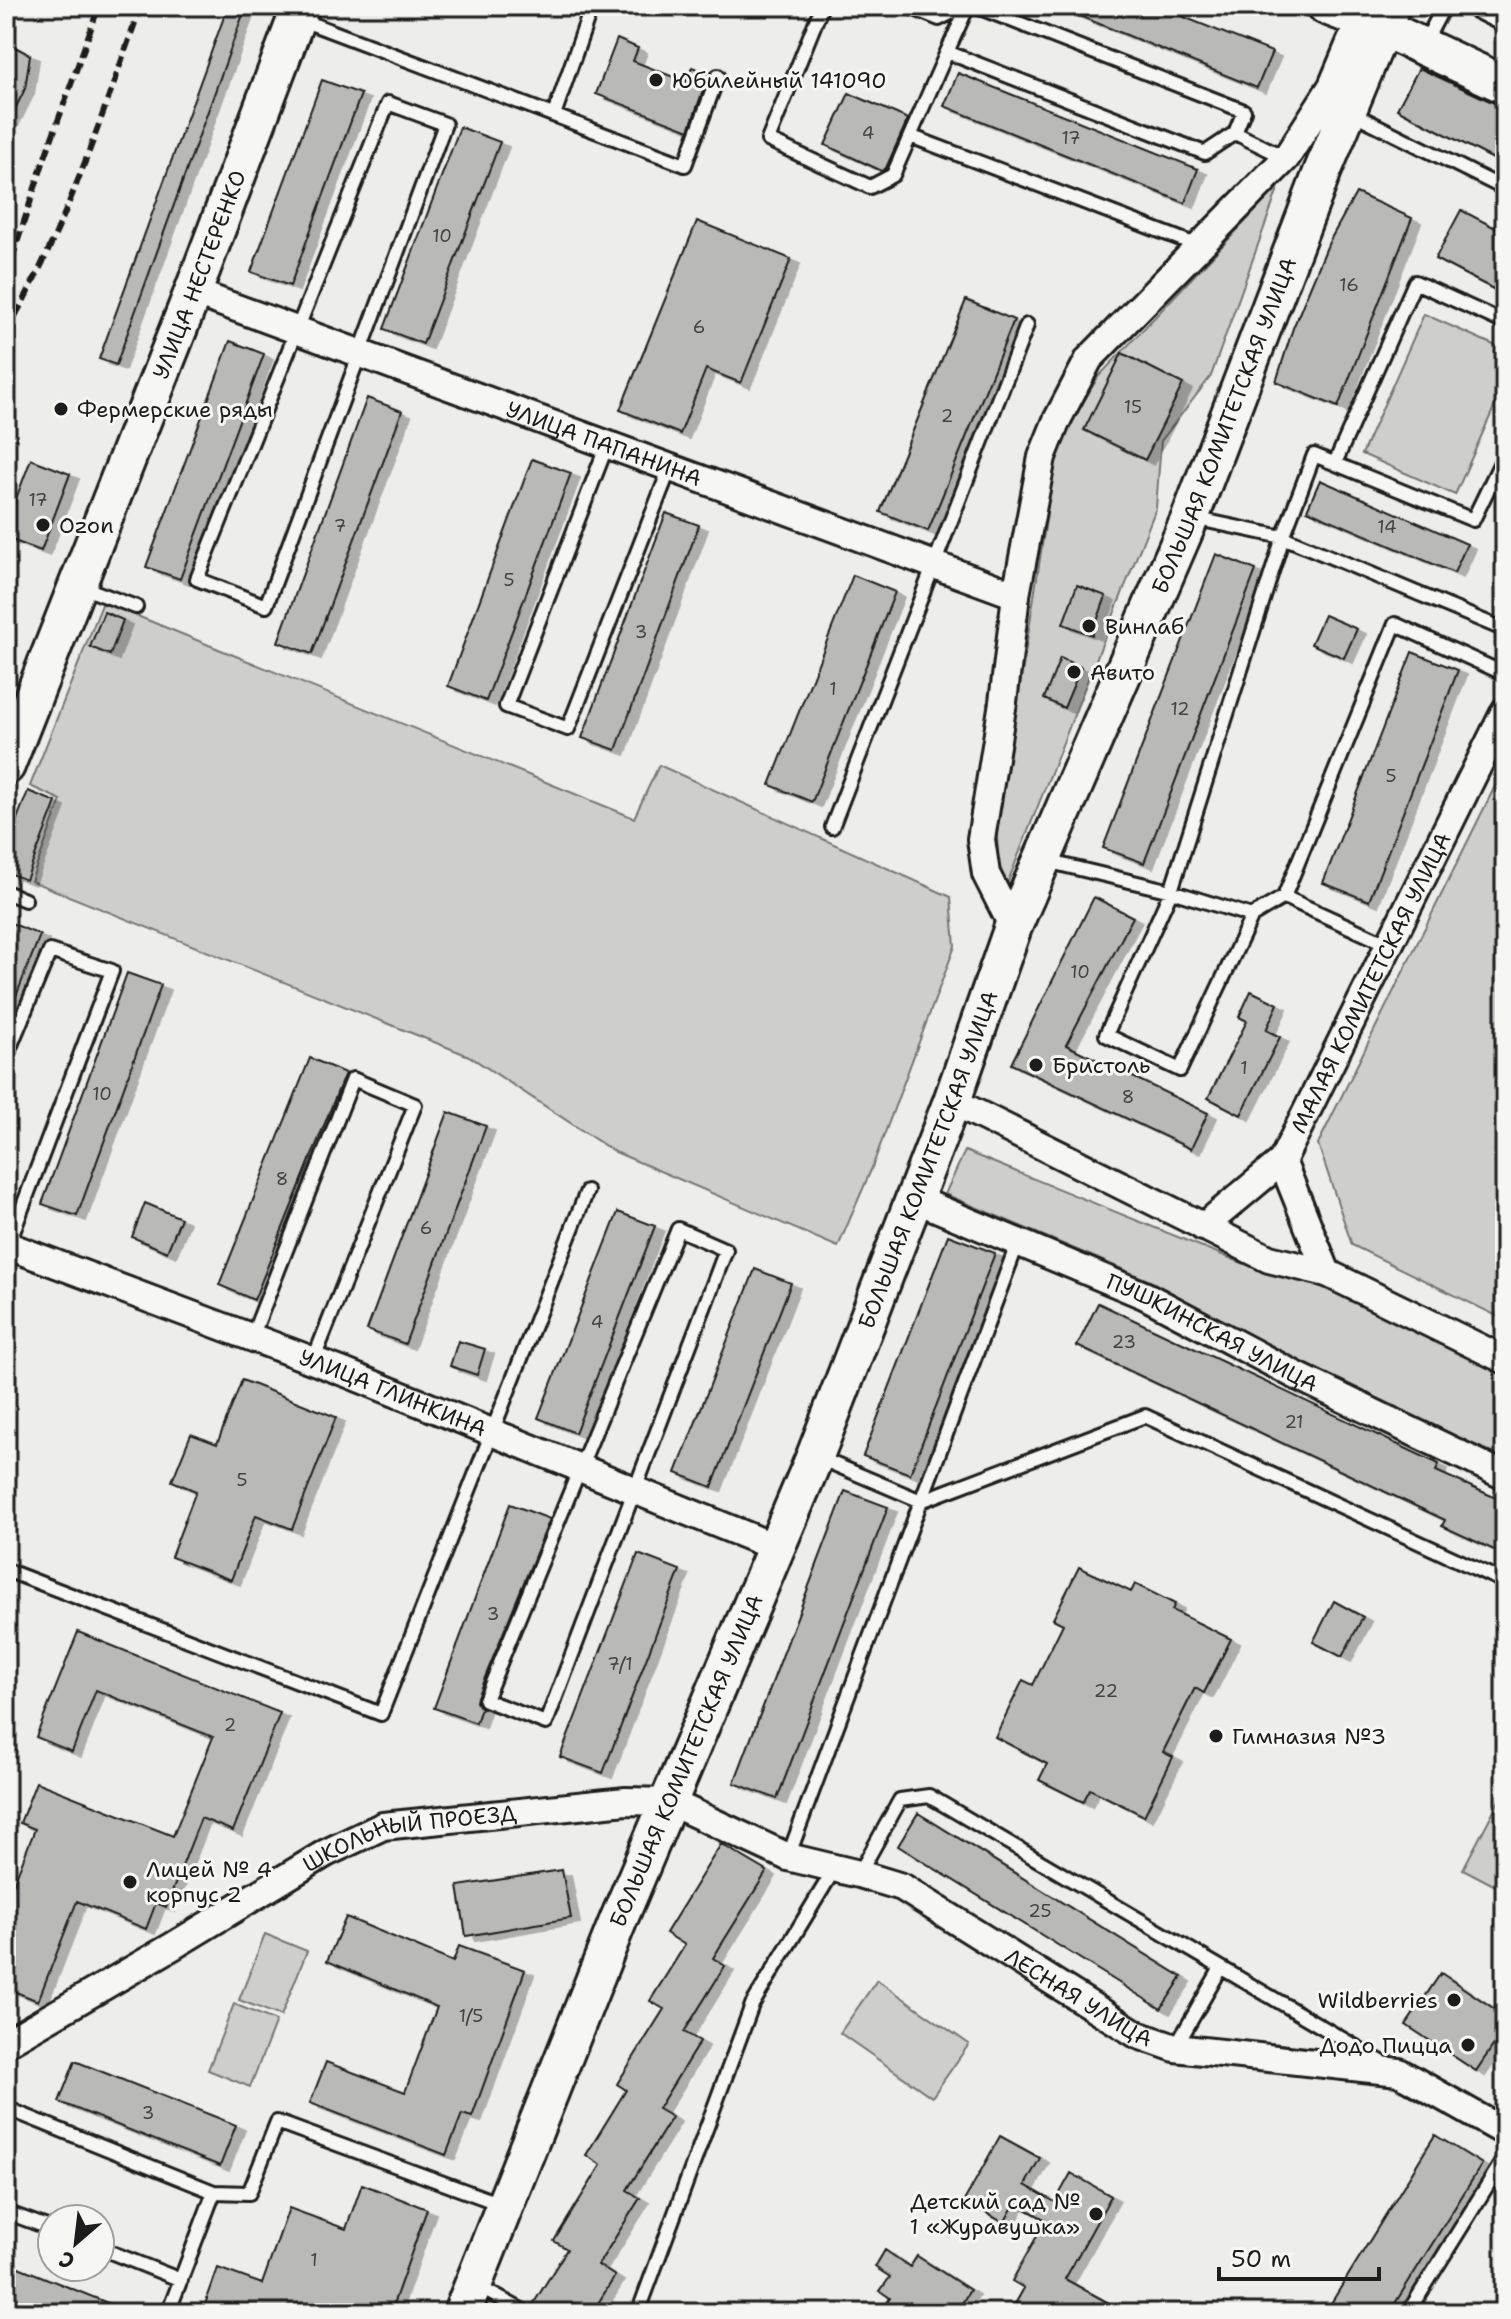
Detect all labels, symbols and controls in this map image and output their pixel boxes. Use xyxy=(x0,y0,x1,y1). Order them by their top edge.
place label: Юбилейный 141090 xyxy=(672,66,887,95)
marker: Юбилейный 141090 xyxy=(647,71,665,89)
house number: 4 xyxy=(862,121,874,145)
house number: 17 xyxy=(1061,126,1081,150)
street label: УЛИЦА НЕСТЕРЕНКО xyxy=(146,166,252,383)
house number: 10 xyxy=(432,224,452,248)
street label: БОЛЬШАЯ КОМИТЕТСКАЯ УЛИЦА xyxy=(1145,253,1303,598)
house number: 16 xyxy=(1339,273,1359,297)
house number: 6 xyxy=(693,315,705,339)
street label: УЛИЦА ПАПАНИНА xyxy=(502,394,706,493)
place label: Фермерские ряды xyxy=(77,395,273,424)
house number: 15 xyxy=(1124,395,1142,419)
marker: Фермерские ряды xyxy=(52,400,70,418)
house number: 2 xyxy=(941,404,953,428)
house number: 17 xyxy=(28,488,48,512)
place label: Ozon xyxy=(59,511,114,540)
house number: 7 xyxy=(334,514,346,538)
house number: 14 xyxy=(1377,515,1397,539)
marker: Ozon xyxy=(34,516,52,534)
house number: 5 xyxy=(503,568,515,592)
place label: Винлаб xyxy=(1105,612,1184,641)
marker: Винлаб xyxy=(1080,617,1098,635)
house number: 3 xyxy=(635,620,647,644)
place label: Авито xyxy=(1090,658,1155,687)
marker: Авито xyxy=(1065,663,1083,681)
house number: 1 xyxy=(829,677,837,701)
house number: 12 xyxy=(1170,697,1190,721)
house number: 5 xyxy=(1385,764,1397,788)
street label: МАЛАЯ КОМИТЕТСКАЯ УЛИЦА xyxy=(1284,827,1457,1138)
house number: 10 xyxy=(1070,960,1090,984)
street label: БОЛЬШАЯ КОМИТЕТСКАЯ УЛИЦА xyxy=(851,987,1004,1333)
place label: Бристоль xyxy=(1052,1051,1150,1080)
marker: Бристоль xyxy=(1027,1056,1045,1074)
house number: 1 xyxy=(1240,1056,1248,1080)
house number: 10 xyxy=(92,1082,112,1106)
house number: 8 xyxy=(1122,1085,1134,1109)
house number: 8 xyxy=(276,1167,288,1191)
house number: 6 xyxy=(420,1216,432,1240)
street label: ПУШКИНСКАЯ УЛИЦА xyxy=(1102,1267,1323,1398)
house number: 4 xyxy=(591,1310,603,1334)
house number: 23 xyxy=(1112,1330,1136,1354)
street label: УЛИЦА ГЛИНКИНА xyxy=(295,1342,491,1443)
house number: 21 xyxy=(1284,1410,1304,1434)
house number: 5 xyxy=(236,1468,248,1492)
street label: БОЛЬШАЯ КОМИТЕТСКАЯ УЛИЦА xyxy=(603,1590,769,1932)
house number: 3 xyxy=(487,1602,499,1626)
house number: 7/1 xyxy=(607,1652,633,1676)
house number: 22 xyxy=(1094,1679,1118,1703)
house number: 2 xyxy=(224,1713,236,1737)
place label: Гимназия №3 xyxy=(1232,1722,1386,1751)
marker: Гимназия №3 xyxy=(1207,1727,1225,1745)
street label: ШКОЛЬНЫЙ ПРОЕЗД xyxy=(297,1798,518,1878)
place label: Лицей № 4 корпус 2 xyxy=(146,1855,272,1909)
marker: Лицей № 4 корпус 2 xyxy=(121,1873,139,1891)
house number: 25 xyxy=(1028,1899,1052,1923)
street label: ЛЕСНАЯ УЛИЦА xyxy=(1000,1941,1156,2053)
place label: Wildberries xyxy=(1317,1986,1438,2015)
marker: Wildberries xyxy=(1445,1991,1463,2009)
house number: 1/5 xyxy=(459,2004,483,2028)
place label: Додо Пицца xyxy=(1319,2031,1452,2060)
marker: Додо Пицца xyxy=(1459,2036,1477,2054)
house number: 3 xyxy=(142,2101,154,2125)
place label: Детский сад № 1 «Журавушка» xyxy=(909,2187,1080,2241)
north arrow xyxy=(36,2203,116,2283)
marker: Детский сад № 1 «Журавушка» xyxy=(1087,2205,1105,2223)
scale bar xyxy=(1219,2231,1379,2281)
text: 50 m xyxy=(1231,2243,1291,2275)
text: С xyxy=(54,2244,80,2276)
house number: 1 xyxy=(310,2248,318,2272)

